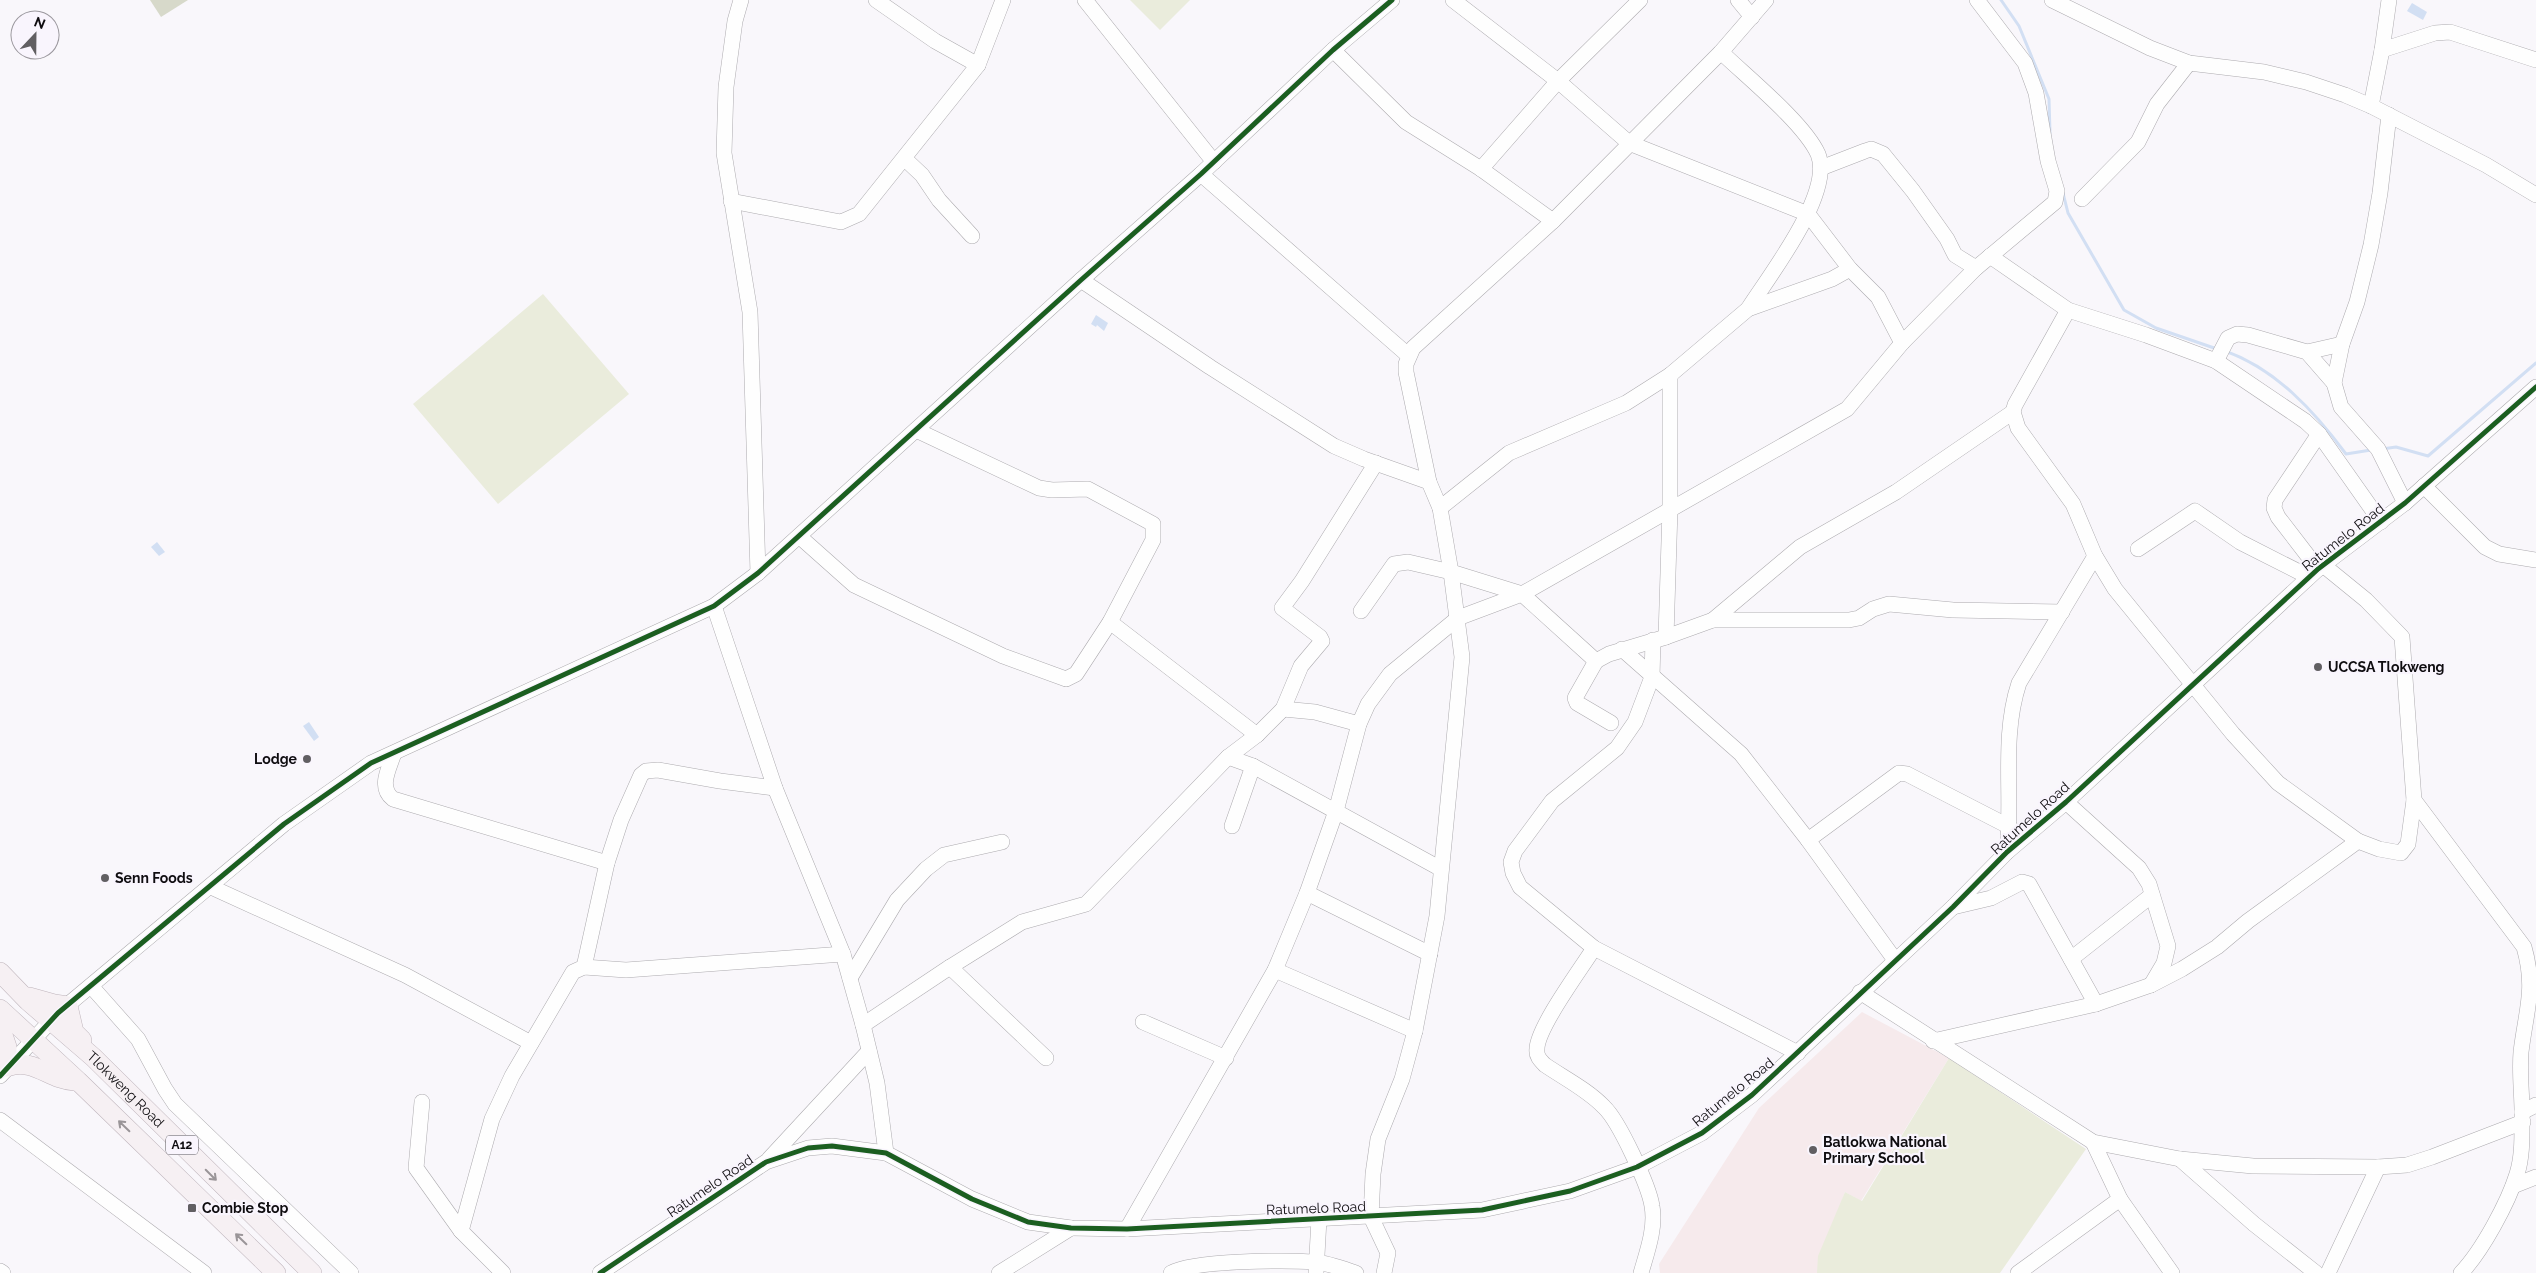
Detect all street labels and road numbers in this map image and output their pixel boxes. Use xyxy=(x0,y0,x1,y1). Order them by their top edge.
street label: Ratumelo Road xyxy=(2299,500,2387,574)
street label: Ratumelo Road xyxy=(1987,779,2073,857)
street label: Tlokweng Road xyxy=(84,1048,167,1131)
street label: Ratumelo Road xyxy=(1689,1054,1777,1130)
road number: A12 xyxy=(166,1136,198,1154)
street label: Ratumelo Road xyxy=(664,1151,756,1221)
street label: Ratumelo Road xyxy=(1266,1198,1366,1218)

